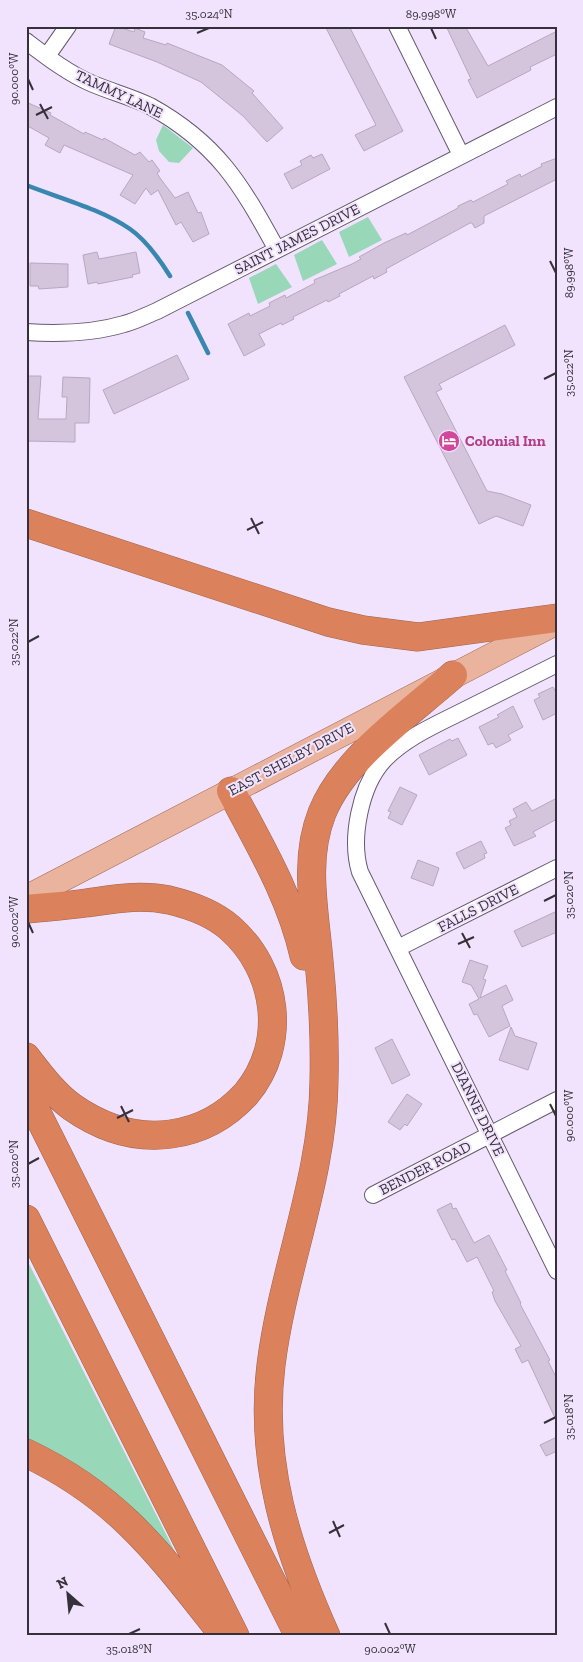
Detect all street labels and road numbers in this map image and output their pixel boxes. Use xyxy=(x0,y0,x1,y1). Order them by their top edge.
street label: TAMMY LANE xyxy=(72,66,166,122)
street label: SAINT JAMES DRIVE xyxy=(231,200,363,278)
street label: EAST SHELBY DRIVE xyxy=(225,718,357,800)
street label: FALLS DRIVE xyxy=(435,880,522,936)
street label: DIANNE DRIVE xyxy=(447,1059,509,1159)
street label: BENDER ROAD xyxy=(376,1137,474,1199)

